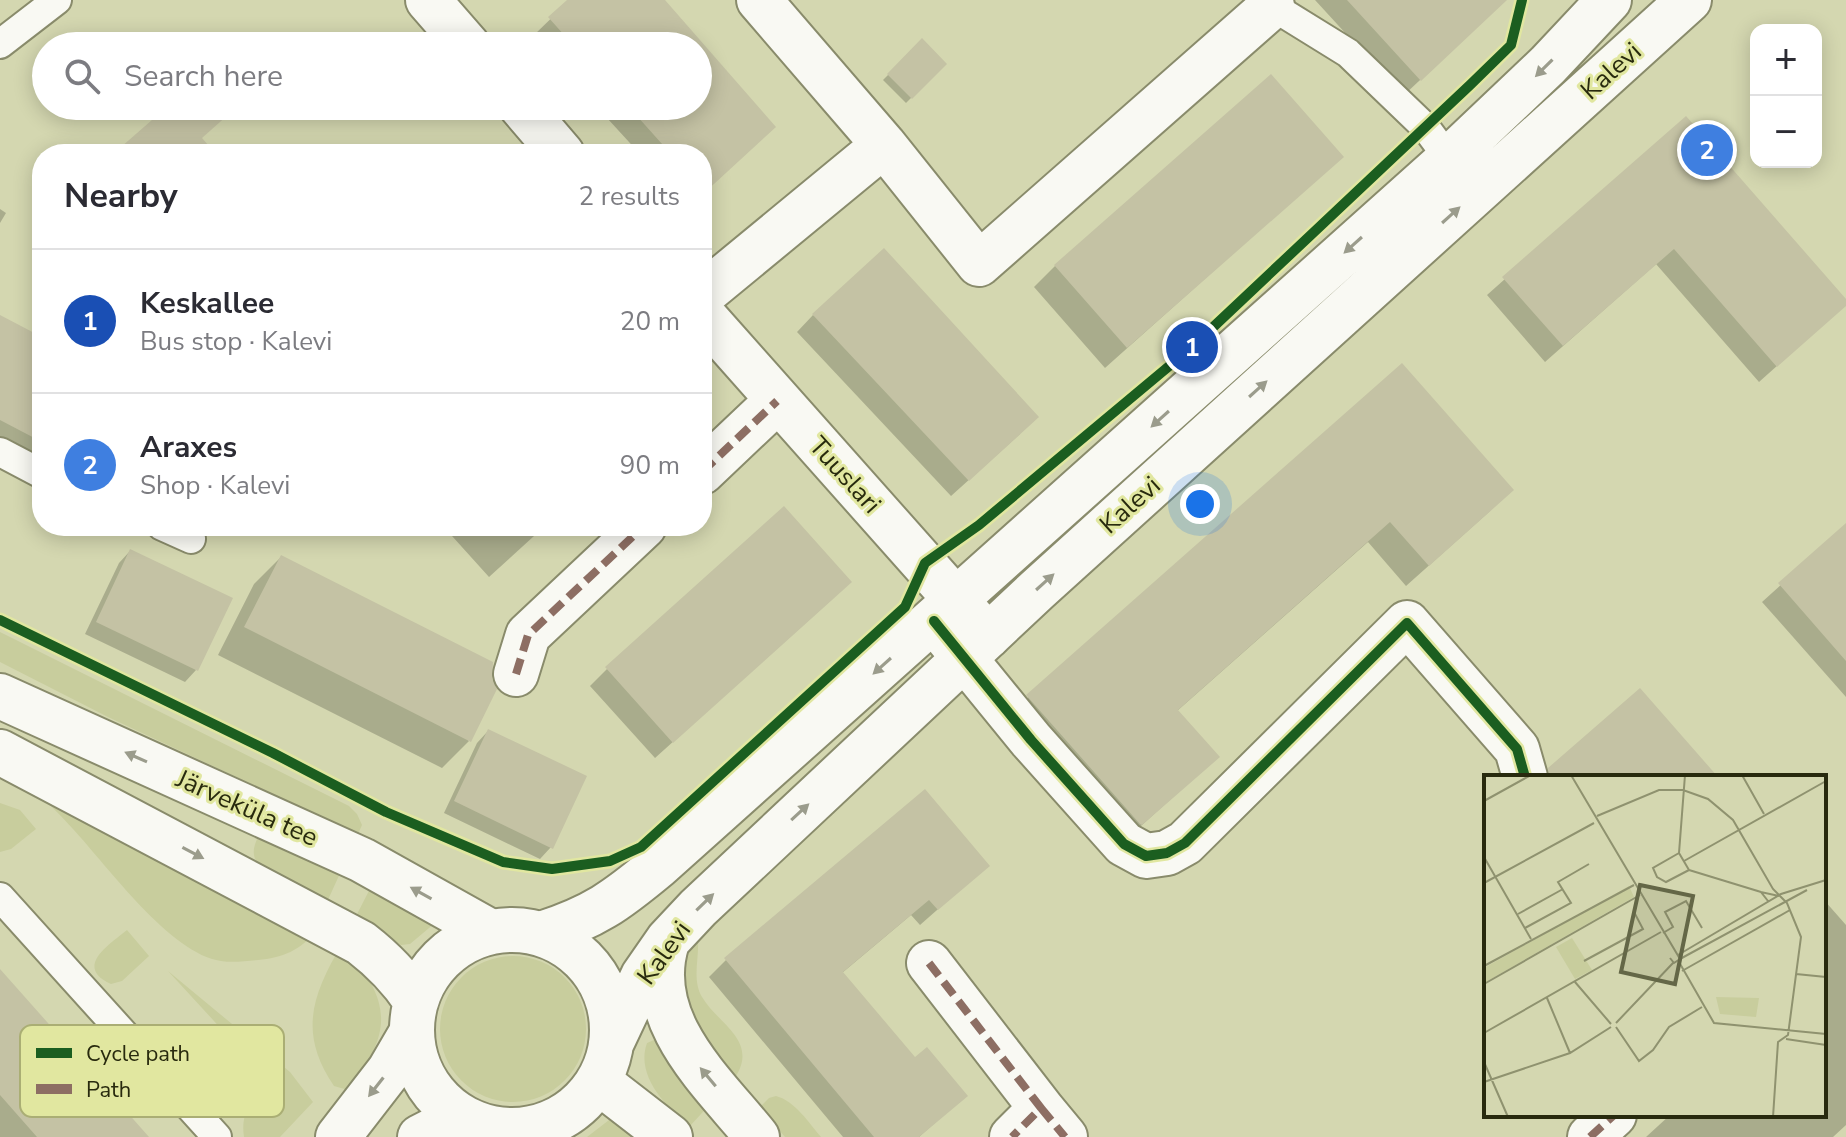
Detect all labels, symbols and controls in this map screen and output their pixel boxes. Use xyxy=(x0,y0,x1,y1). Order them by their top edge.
map controls xyxy=(1750,24,1822,168)
button: + xyxy=(1750,24,1822,96)
search box xyxy=(32,32,712,120)
street label: Kalevi xyxy=(1573,34,1649,108)
icon: search xyxy=(60,54,104,98)
text: Search here xyxy=(124,56,283,97)
one-way arrow xyxy=(1535,59,1554,77)
button: − xyxy=(1750,96,1822,168)
pin: 2 xyxy=(1681,120,1733,180)
text: Nearby xyxy=(64,173,178,219)
text: 2 results xyxy=(579,179,680,214)
one-way arrow xyxy=(1442,207,1461,225)
one-way arrow xyxy=(1344,236,1364,253)
text: Keskallee xyxy=(140,283,274,324)
text: 1 xyxy=(82,304,98,339)
text: 20 m xyxy=(620,304,680,339)
pin: 1 xyxy=(1166,317,1218,377)
text: Bus stop · Kalevi xyxy=(140,324,332,359)
one-way arrow xyxy=(1249,381,1268,399)
one-way arrow xyxy=(1150,409,1169,427)
text: Araxes xyxy=(140,427,237,468)
street label: Tuuslari xyxy=(801,429,889,521)
text: 2 xyxy=(82,448,98,483)
text: 90 m xyxy=(620,448,680,483)
text: Shop · Kalevi xyxy=(140,468,290,503)
street label: Kalevi xyxy=(1092,468,1168,542)
your location xyxy=(1180,484,1220,524)
one-way arrow xyxy=(1035,574,1054,592)
one-way arrow xyxy=(873,657,892,675)
one-way arrow xyxy=(124,751,147,764)
street label: Järveküla tee xyxy=(170,761,323,855)
inset map xyxy=(1484,775,1826,1117)
one-way arrow xyxy=(790,803,809,821)
one-way arrow xyxy=(181,847,204,860)
one-way arrow xyxy=(410,886,432,900)
one-way arrow xyxy=(695,893,714,911)
street label: Kalevi xyxy=(629,914,699,992)
legend xyxy=(20,1025,284,1117)
text: Cycle path xyxy=(86,1039,190,1069)
one-way arrow xyxy=(700,1067,717,1087)
text: Path xyxy=(86,1075,131,1105)
one-way arrow xyxy=(368,1077,385,1097)

